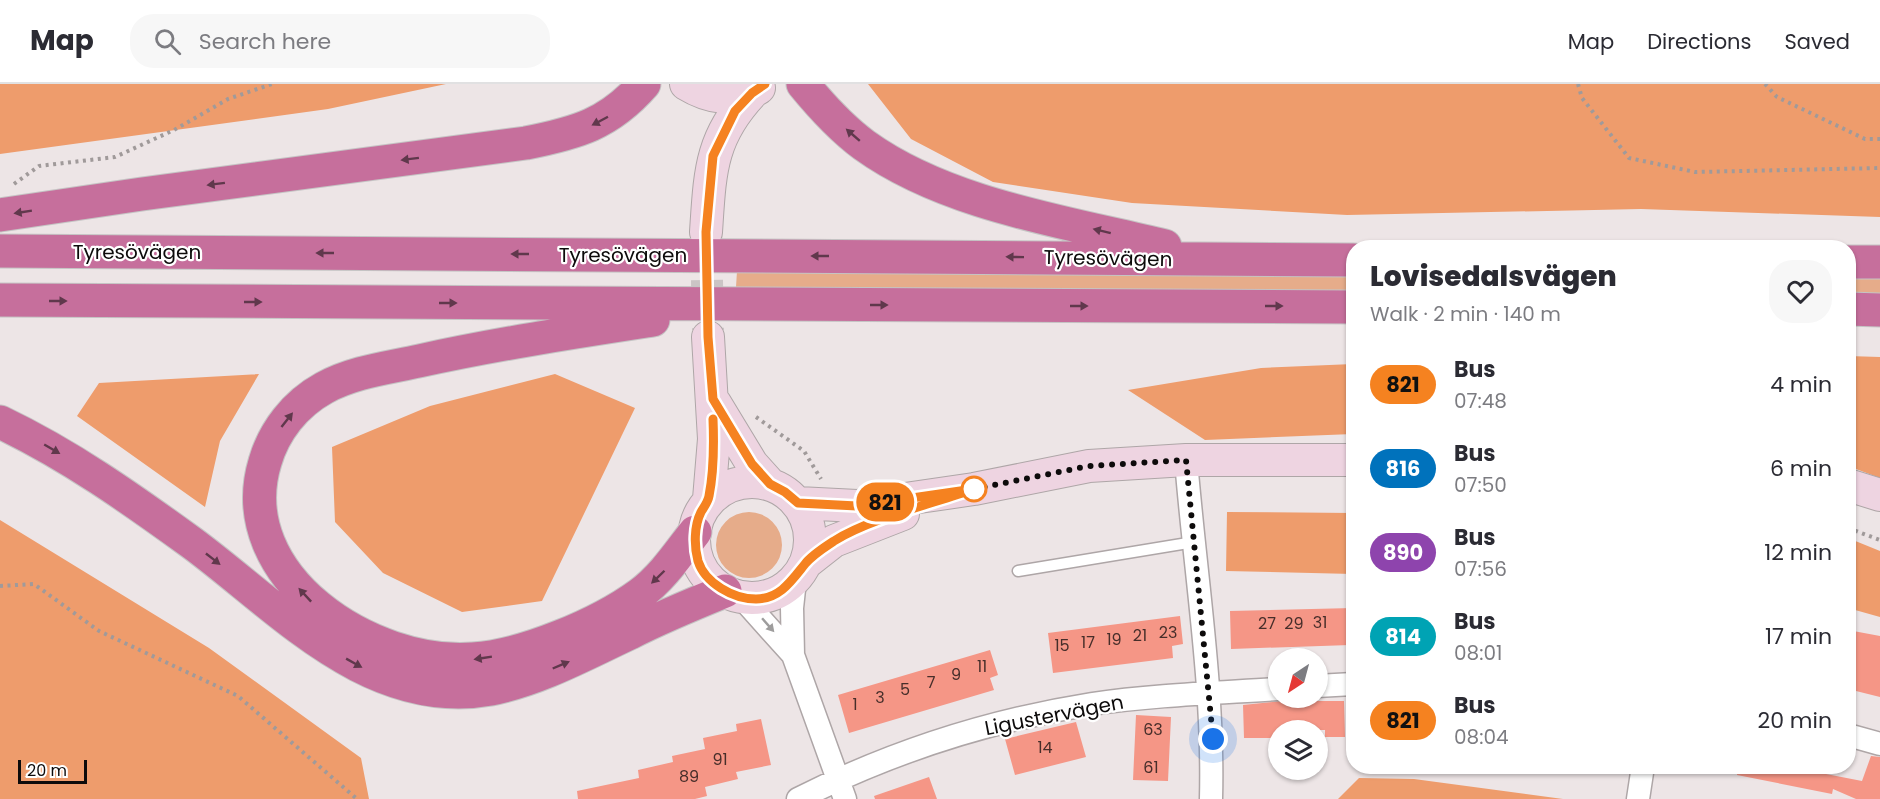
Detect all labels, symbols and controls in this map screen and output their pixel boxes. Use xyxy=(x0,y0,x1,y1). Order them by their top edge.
search box xyxy=(130,14,550,68)
text: Map xyxy=(30,21,94,60)
icon: search xyxy=(151,25,184,58)
text: Search here xyxy=(199,26,331,57)
text: Map xyxy=(1568,27,1614,56)
text: Directions xyxy=(1647,27,1751,56)
text: Saved xyxy=(1784,27,1850,56)
one-way arrow xyxy=(591,116,608,126)
one-way arrow xyxy=(845,128,860,142)
one-way arrow xyxy=(400,154,419,163)
one-way arrow xyxy=(207,179,226,189)
one-way arrow xyxy=(14,207,33,216)
one-way arrow xyxy=(1093,225,1112,235)
street label: Tyresövägen xyxy=(73,238,201,266)
street label: Tyresövägen xyxy=(559,241,687,269)
street label: Tyresövägen xyxy=(1043,243,1173,273)
one-way arrow xyxy=(315,248,334,258)
one-way arrow xyxy=(510,249,529,259)
one-way arrow xyxy=(810,251,829,261)
one-way arrow xyxy=(1005,252,1024,262)
text: Lovisedalsvägen xyxy=(1370,257,1617,296)
button: heart xyxy=(1769,260,1832,323)
one-way arrow xyxy=(49,296,68,306)
one-way arrow xyxy=(244,297,263,307)
one-way arrow xyxy=(439,298,458,308)
one-way arrow xyxy=(869,300,888,310)
text: Walk · 2 min · 140 m xyxy=(1370,300,1561,328)
one-way arrow xyxy=(1070,301,1089,311)
one-way arrow xyxy=(1265,301,1284,311)
text: Bus xyxy=(1454,354,1496,385)
text: 4 min xyxy=(1770,369,1832,400)
text: 821 xyxy=(1386,370,1420,399)
text: 07:48 xyxy=(1454,387,1507,415)
one-way arrow xyxy=(281,412,293,428)
text: Bus xyxy=(1454,438,1496,469)
one-way arrow xyxy=(44,444,61,454)
text: 6 min xyxy=(1770,453,1832,484)
text: 816 xyxy=(1386,454,1420,483)
text: 07:50 xyxy=(1454,471,1507,499)
unlabelled marker xyxy=(961,476,987,502)
line badge: 821 xyxy=(850,482,920,522)
text: 821 xyxy=(868,488,902,517)
text: Bus xyxy=(1454,522,1496,553)
text: 12 min xyxy=(1764,537,1832,568)
text: 890 xyxy=(1383,538,1423,567)
one-way arrow xyxy=(205,552,221,565)
text: 07:56 xyxy=(1454,555,1507,583)
one-way arrow xyxy=(651,570,665,584)
one-way arrow xyxy=(298,589,312,603)
text: Bus xyxy=(1454,606,1496,637)
house number: 31 xyxy=(1313,611,1327,634)
house number: 27 xyxy=(1258,612,1276,635)
house number: 29 xyxy=(1284,612,1304,635)
one-way arrow xyxy=(761,617,774,633)
house number: 23 xyxy=(1159,621,1177,644)
text: 17 min xyxy=(1765,621,1832,652)
text: 814 xyxy=(1385,622,1421,651)
house number: 21 xyxy=(1133,624,1147,647)
house number: 19 xyxy=(1106,628,1122,651)
house number: 17 xyxy=(1081,631,1095,654)
house number: 15 xyxy=(1054,634,1070,657)
text: 08:01 xyxy=(1454,639,1502,667)
north arrow xyxy=(1268,648,1328,708)
map controls xyxy=(1268,648,1328,780)
one-way arrow xyxy=(473,653,492,662)
house number: 11 xyxy=(977,655,987,678)
one-way arrow xyxy=(346,658,363,668)
one-way arrow xyxy=(552,660,570,669)
house number: 9 xyxy=(951,663,961,686)
house number: 7 xyxy=(927,671,936,694)
house number: 5 xyxy=(900,678,910,701)
house number: 3 xyxy=(875,686,885,709)
street label: Ligustervägen xyxy=(982,688,1126,742)
text: Bus xyxy=(1454,690,1496,721)
house number: 1 xyxy=(852,693,858,716)
text: 20 min xyxy=(1758,705,1832,736)
text: 821 xyxy=(1386,706,1420,735)
house number: 63 xyxy=(1143,718,1163,741)
button: layers xyxy=(1268,720,1328,780)
text: 08:04 xyxy=(1454,723,1509,751)
your location xyxy=(1198,724,1228,754)
house number: 14 xyxy=(1037,736,1053,759)
house number: 91 xyxy=(712,748,728,771)
house number: 61 xyxy=(1143,756,1159,779)
scale bar xyxy=(18,757,87,784)
text: 20 m xyxy=(27,759,67,782)
house number: 89 xyxy=(679,765,699,788)

